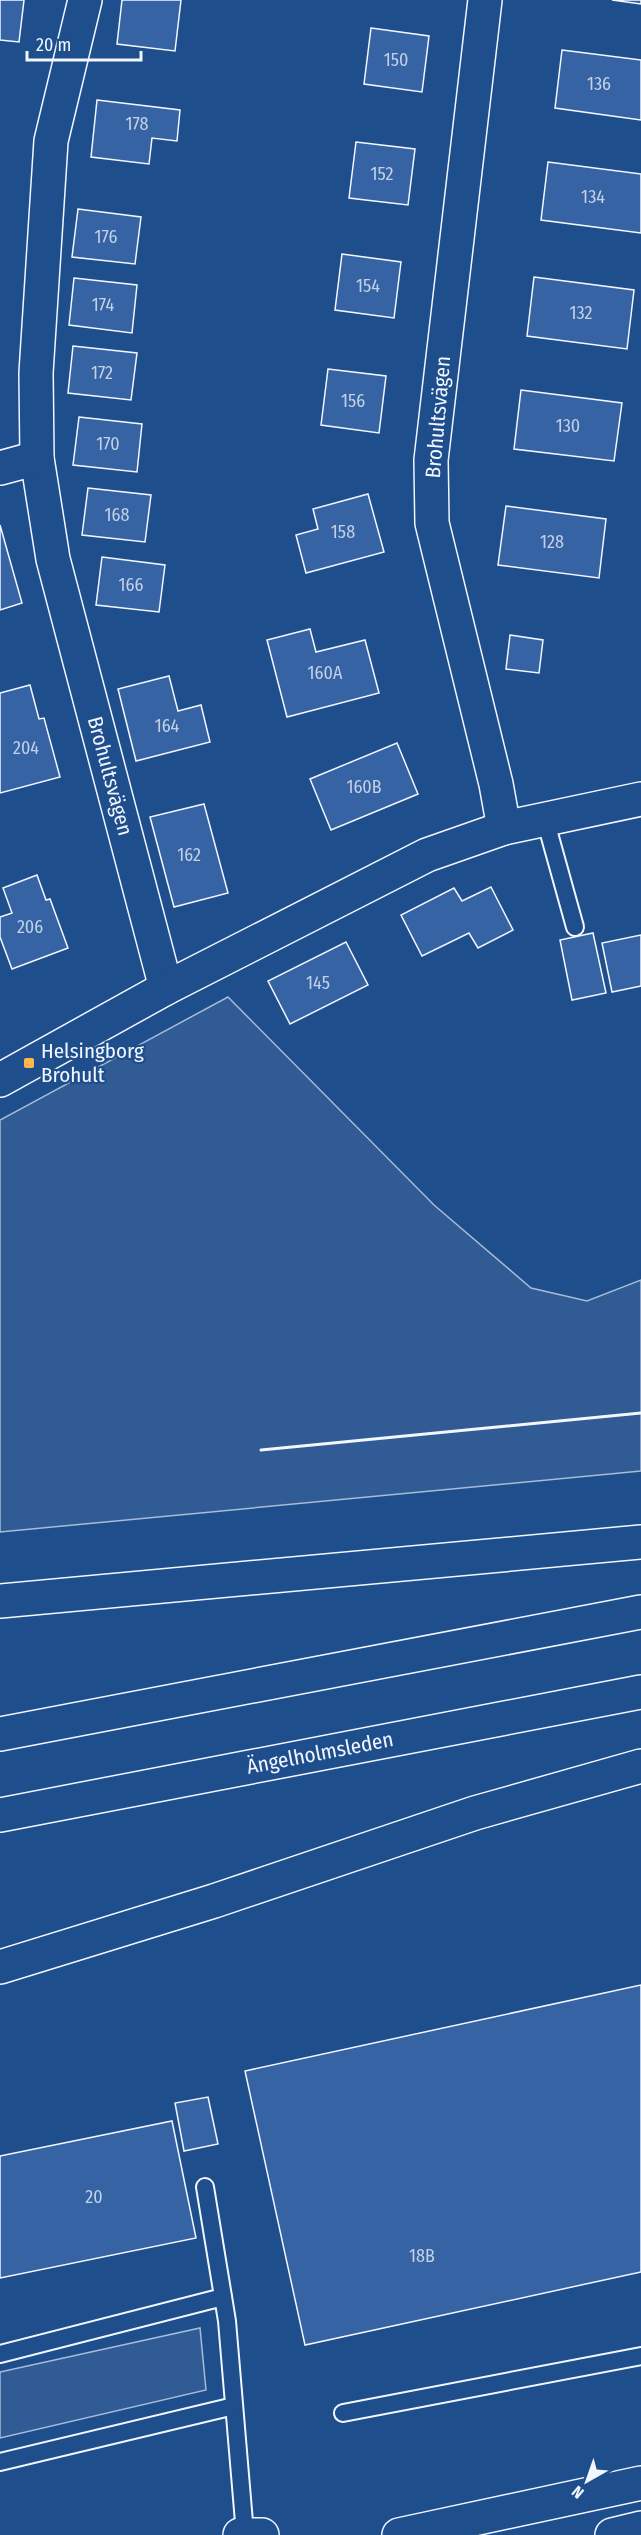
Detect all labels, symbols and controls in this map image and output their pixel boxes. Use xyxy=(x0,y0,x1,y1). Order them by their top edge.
scale bar xyxy=(27,24,141,62)
text: 20 m xyxy=(36,34,71,56)
house number: 150 xyxy=(384,49,408,71)
house number: 136 xyxy=(587,73,611,95)
house number: 178 xyxy=(126,113,148,135)
house number: 152 xyxy=(370,163,394,185)
house number: 134 xyxy=(581,186,605,208)
house number: 176 xyxy=(95,226,117,248)
house number: 154 xyxy=(356,275,380,297)
house number: 174 xyxy=(92,294,114,316)
house number: 132 xyxy=(570,302,593,324)
street label: Brohultsvägen xyxy=(420,355,456,479)
house number: 172 xyxy=(91,362,113,384)
house number: 156 xyxy=(341,390,365,412)
house number: 130 xyxy=(556,415,580,437)
house number: 170 xyxy=(96,433,120,455)
house number: 168 xyxy=(105,504,129,526)
house number: 158 xyxy=(331,521,355,543)
house number: 128 xyxy=(540,531,564,553)
house number: 166 xyxy=(119,574,144,596)
house number: 160A xyxy=(308,662,343,684)
street label: Brohultsvägen xyxy=(82,713,138,839)
house number: 164 xyxy=(155,715,180,737)
house number: 204 xyxy=(13,737,39,759)
house number: 160B xyxy=(346,776,382,798)
house number: 162 xyxy=(177,844,201,866)
house number: 206 xyxy=(17,916,43,938)
house number: 145 xyxy=(306,972,330,994)
place label: Helsingborg Brohult xyxy=(41,1038,144,1088)
marker: Helsingborg Brohult xyxy=(22,1056,36,1070)
street label: Ängelholmsleden xyxy=(244,1726,396,1780)
house number: 20 xyxy=(85,2186,103,2208)
house number: 18B xyxy=(409,2245,435,2267)
north arrow xyxy=(557,2451,617,2511)
text: N xyxy=(568,2482,587,2502)

